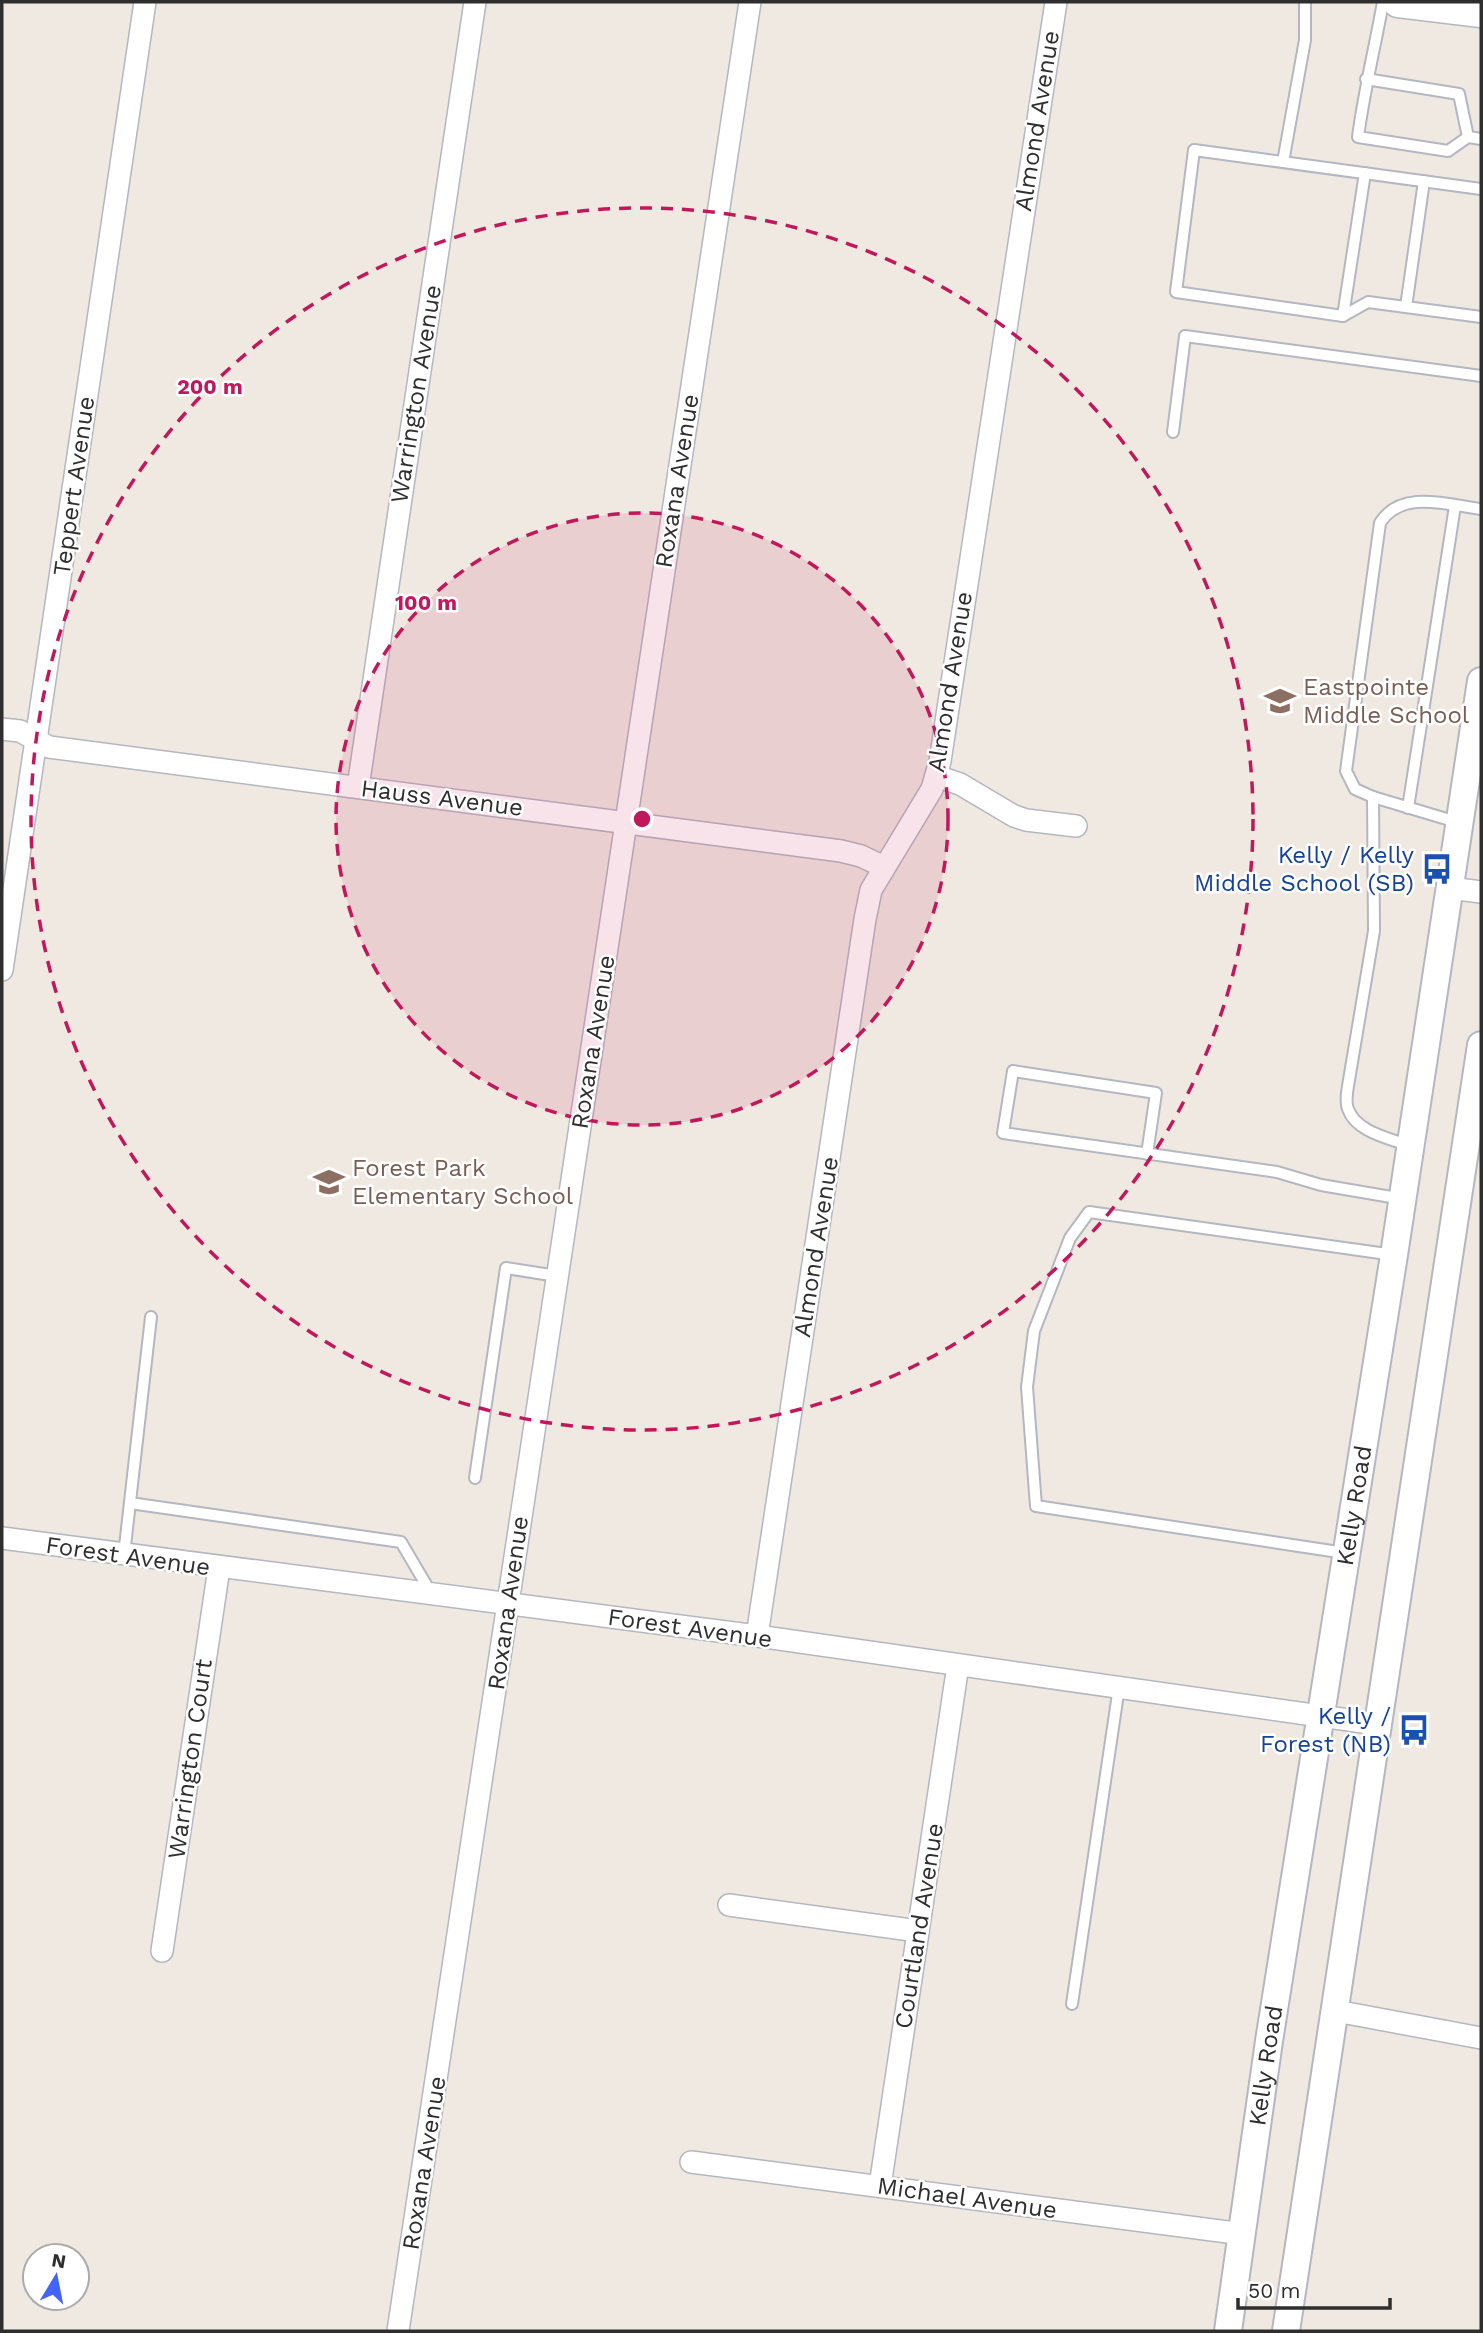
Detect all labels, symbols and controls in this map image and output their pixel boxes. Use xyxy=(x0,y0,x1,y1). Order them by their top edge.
street label: Almond Avenue xyxy=(1009,29,1065,213)
street label: Warrington Avenue xyxy=(385,283,447,505)
text: 200 m xyxy=(177,374,243,399)
street label: Roxana Avenue xyxy=(649,392,705,570)
street label: Teppert Avenue xyxy=(48,394,100,578)
text: 100 m xyxy=(395,590,457,615)
street label: Almond Avenue xyxy=(922,590,978,774)
place label: Eastpointe Middle School xyxy=(1303,673,1470,729)
school or university icon: Eastpointe Middle School xyxy=(1263,684,1297,718)
street label: Hauss Avenue xyxy=(359,774,525,822)
centre of rings xyxy=(630,807,654,831)
place label: Kelly / Kelly Middle School (SB) xyxy=(1194,841,1415,897)
bus stop icon: Kelly / Kelly Middle School (SB) xyxy=(1420,852,1454,886)
street label: Roxana Avenue xyxy=(565,953,621,1131)
place label: Forest Park Elementary School xyxy=(352,1154,574,1210)
street label: Almond Avenue xyxy=(788,1155,844,1339)
school or university icon: Forest Park Elementary School xyxy=(312,1165,346,1199)
street label: Kelly Road xyxy=(1331,1444,1377,1568)
street label: Roxana Avenue xyxy=(482,1514,534,1692)
street label: Forest Avenue xyxy=(44,1531,212,1581)
street label: Forest Avenue xyxy=(606,1603,774,1653)
street label: Warrington Court xyxy=(162,1657,218,1861)
place label: Kelly / Forest (NB) xyxy=(1260,1702,1391,1758)
bus stop icon: Kelly / Forest (NB) xyxy=(1397,1713,1431,1747)
street label: Courtland Avenue xyxy=(889,1821,949,2031)
street label: Kelly Road xyxy=(1243,2003,1288,2128)
street label: Roxana Avenue xyxy=(396,2074,452,2252)
street label: Michael Avenue xyxy=(875,2172,1059,2224)
north arrow xyxy=(21,2242,91,2312)
text: N xyxy=(50,2248,68,2273)
scale bar xyxy=(1238,2266,1390,2310)
text: 50 m xyxy=(1248,2278,1300,2303)

